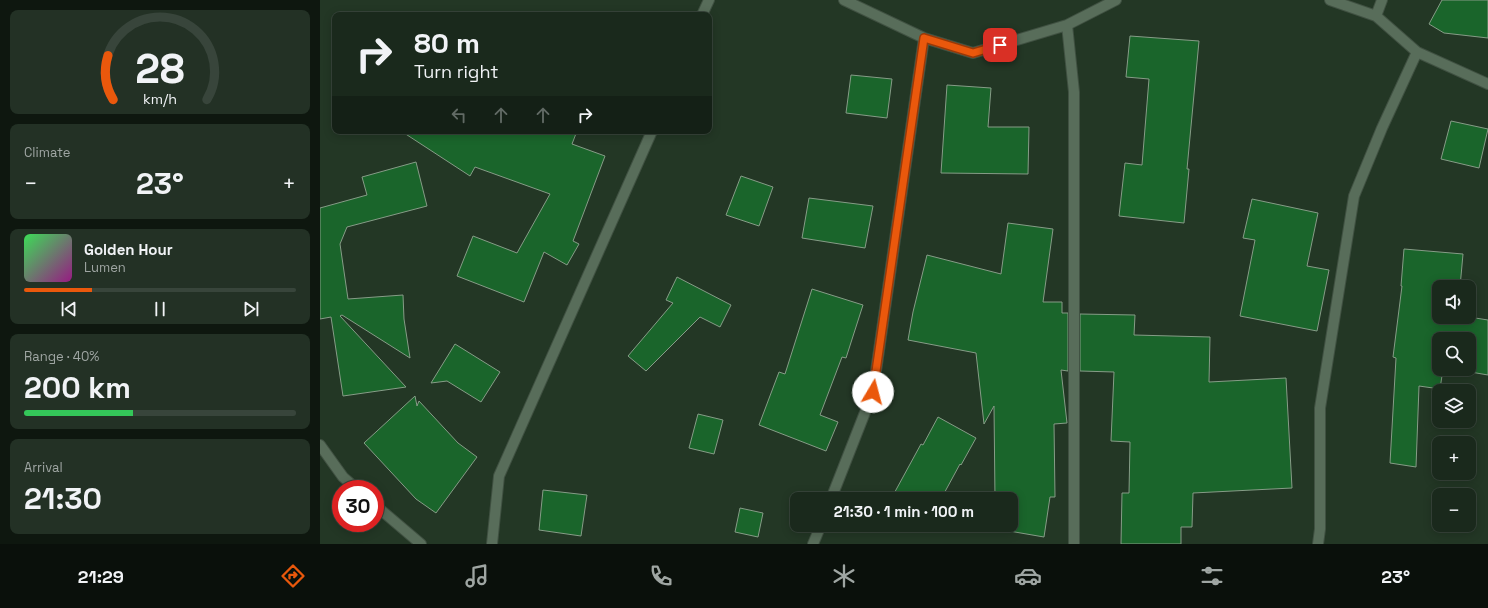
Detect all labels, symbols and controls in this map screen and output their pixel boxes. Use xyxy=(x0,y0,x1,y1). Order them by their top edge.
text: 80 m xyxy=(414,25,480,61)
icon: right xyxy=(348,28,400,80)
pin xyxy=(983,28,1017,62)
icon: arrive xyxy=(989,34,1011,56)
text: 28 xyxy=(135,42,185,95)
text: Turn right xyxy=(414,60,498,83)
text: km/h xyxy=(143,90,177,108)
icon: left xyxy=(448,104,470,126)
icon: ahead xyxy=(490,104,512,126)
icon: ahead xyxy=(532,104,554,126)
icon: right xyxy=(574,104,596,126)
text: Climate xyxy=(24,144,70,161)
text: 23° xyxy=(136,164,184,203)
text: − xyxy=(24,169,38,197)
text: + xyxy=(282,169,296,197)
text: Golden Hour xyxy=(84,240,173,259)
text: Lumen xyxy=(84,259,126,276)
map controls xyxy=(1432,280,1476,532)
button: sound xyxy=(1432,280,1476,324)
icon: previous xyxy=(58,298,80,320)
icon: pause xyxy=(149,298,171,320)
icon: next xyxy=(240,298,262,320)
button: search xyxy=(1432,332,1476,376)
text: Range · 40% xyxy=(24,348,99,365)
text: 200 km xyxy=(24,368,131,407)
position arrow xyxy=(852,371,894,413)
button: layers xyxy=(1432,384,1476,428)
button: + xyxy=(1432,436,1476,480)
text: Arrival xyxy=(24,459,63,476)
text: 21:30 xyxy=(24,479,102,518)
speed limit sign: 30 xyxy=(332,480,384,532)
button: − xyxy=(1432,488,1476,532)
text: 21:30 · 1 min · 100 m xyxy=(834,502,974,521)
icon: directions xyxy=(279,562,307,590)
icon: music xyxy=(463,562,491,590)
icon: phone xyxy=(647,562,675,590)
icon: climate xyxy=(830,562,858,590)
icon: car xyxy=(1014,562,1042,590)
icon: filters xyxy=(1198,562,1226,590)
text: 21:29 xyxy=(78,565,124,588)
text: 23° xyxy=(1381,565,1410,588)

